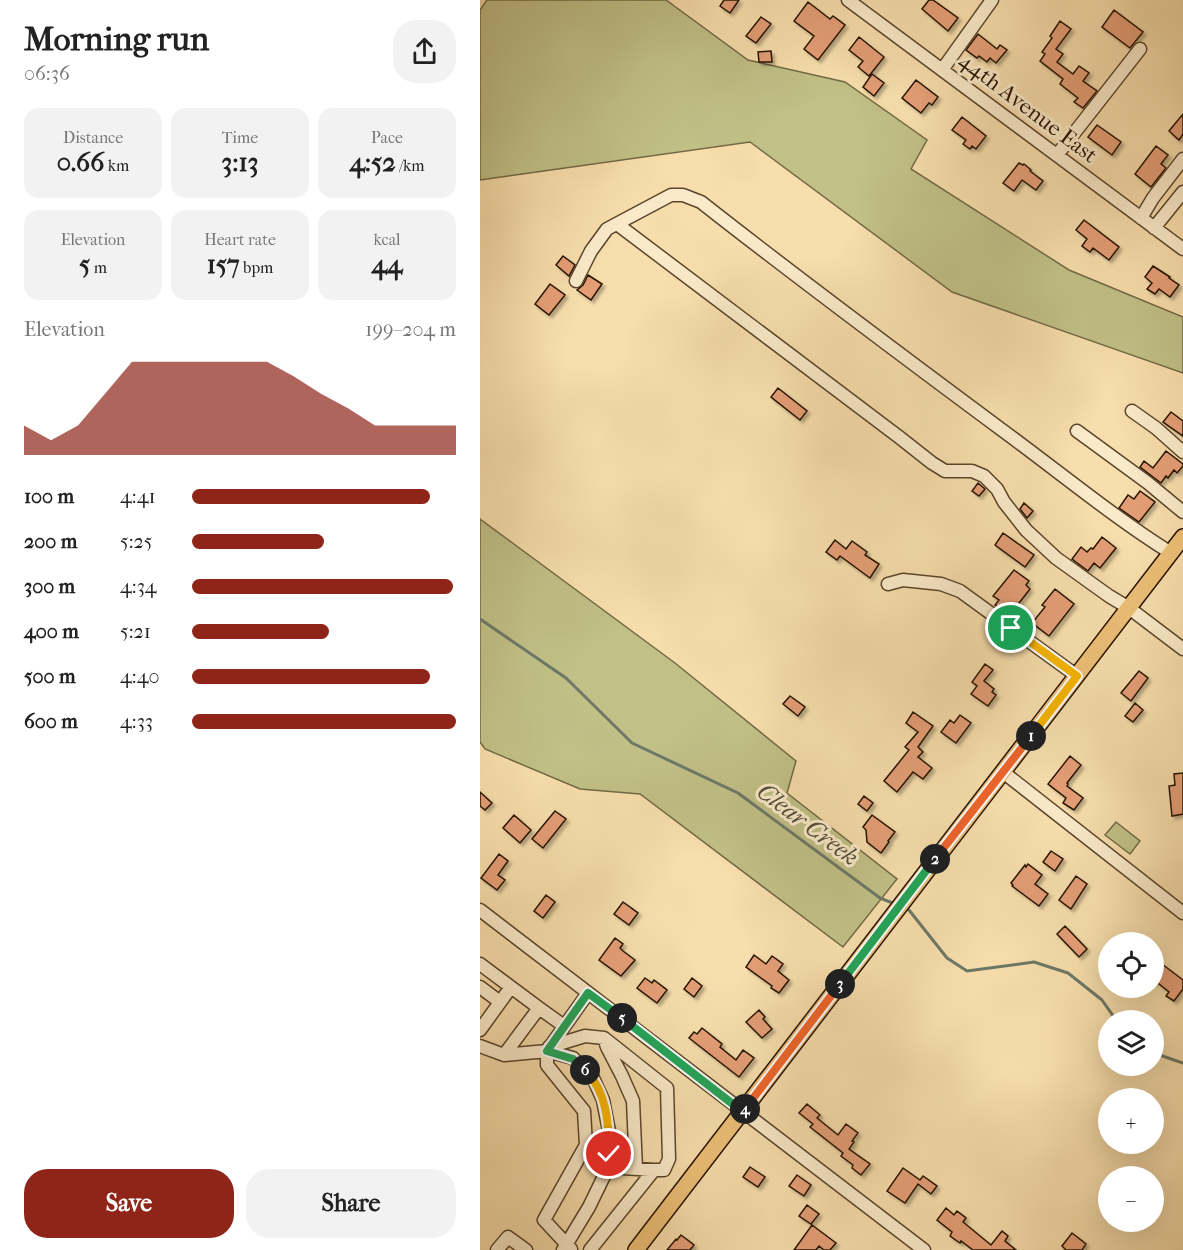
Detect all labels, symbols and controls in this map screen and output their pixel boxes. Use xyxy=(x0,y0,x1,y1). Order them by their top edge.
text: Morning run xyxy=(24,20,209,59)
button: share xyxy=(393,20,456,83)
street label: 44th Avenue East xyxy=(954,48,1102,169)
text: 06:36 xyxy=(24,62,70,85)
text: Distance xyxy=(63,128,123,147)
text: Time xyxy=(222,128,258,147)
text: Pace xyxy=(371,128,403,147)
text: 0.66 xyxy=(57,147,104,178)
text: 3:13 xyxy=(222,147,258,178)
text: 4:52 xyxy=(349,147,396,178)
text: km xyxy=(104,156,129,175)
text: /km xyxy=(396,156,425,175)
text: Elevation xyxy=(61,230,125,249)
text: Heart rate xyxy=(204,230,276,249)
text: kcal xyxy=(374,230,400,249)
text: 5 xyxy=(79,249,90,280)
text: 157 xyxy=(207,249,240,280)
text: 44 xyxy=(372,249,402,280)
text: m xyxy=(90,258,107,277)
text: bpm xyxy=(240,258,273,277)
text: Elevation xyxy=(24,318,105,341)
text: 199–204 m xyxy=(365,318,456,341)
text: 100 m xyxy=(24,485,74,508)
text: 4:41 xyxy=(120,485,156,508)
text: 200 m xyxy=(24,530,77,553)
text: 5:25 xyxy=(120,530,152,553)
text: 300 m xyxy=(24,575,75,598)
text: 4:34 xyxy=(120,575,157,598)
pin xyxy=(985,602,1036,653)
icon: arrive xyxy=(994,611,1027,644)
text: 400 m xyxy=(24,620,79,643)
text: 5:21 xyxy=(120,620,151,643)
text: 500 m xyxy=(24,665,76,688)
text: 4:40 xyxy=(120,665,160,688)
text: 600 m xyxy=(24,710,78,733)
text: 4:33 xyxy=(120,710,153,733)
pin: 1 xyxy=(1016,721,1046,751)
text: 1 xyxy=(1028,726,1034,745)
water label: Clear Creek xyxy=(752,777,864,871)
pin: 2 xyxy=(920,844,950,874)
text: 2 xyxy=(931,849,939,868)
map controls xyxy=(1098,932,1164,1232)
button: locate xyxy=(1098,932,1164,998)
pin: 3 xyxy=(825,969,855,999)
text: 3 xyxy=(837,974,843,993)
pin: 5 xyxy=(607,1003,637,1033)
text: 5 xyxy=(619,1008,625,1027)
button: layers xyxy=(1098,1010,1164,1076)
pin: 6 xyxy=(570,1055,600,1085)
text: 6 xyxy=(581,1060,589,1079)
button: + xyxy=(1098,1088,1164,1154)
pin: 4 xyxy=(730,1094,760,1124)
text: 4 xyxy=(740,1099,750,1118)
pin xyxy=(583,1128,634,1179)
icon: check xyxy=(592,1137,625,1170)
button: − xyxy=(1098,1166,1164,1232)
button: Save xyxy=(24,1169,234,1238)
button: Share xyxy=(246,1169,456,1238)

